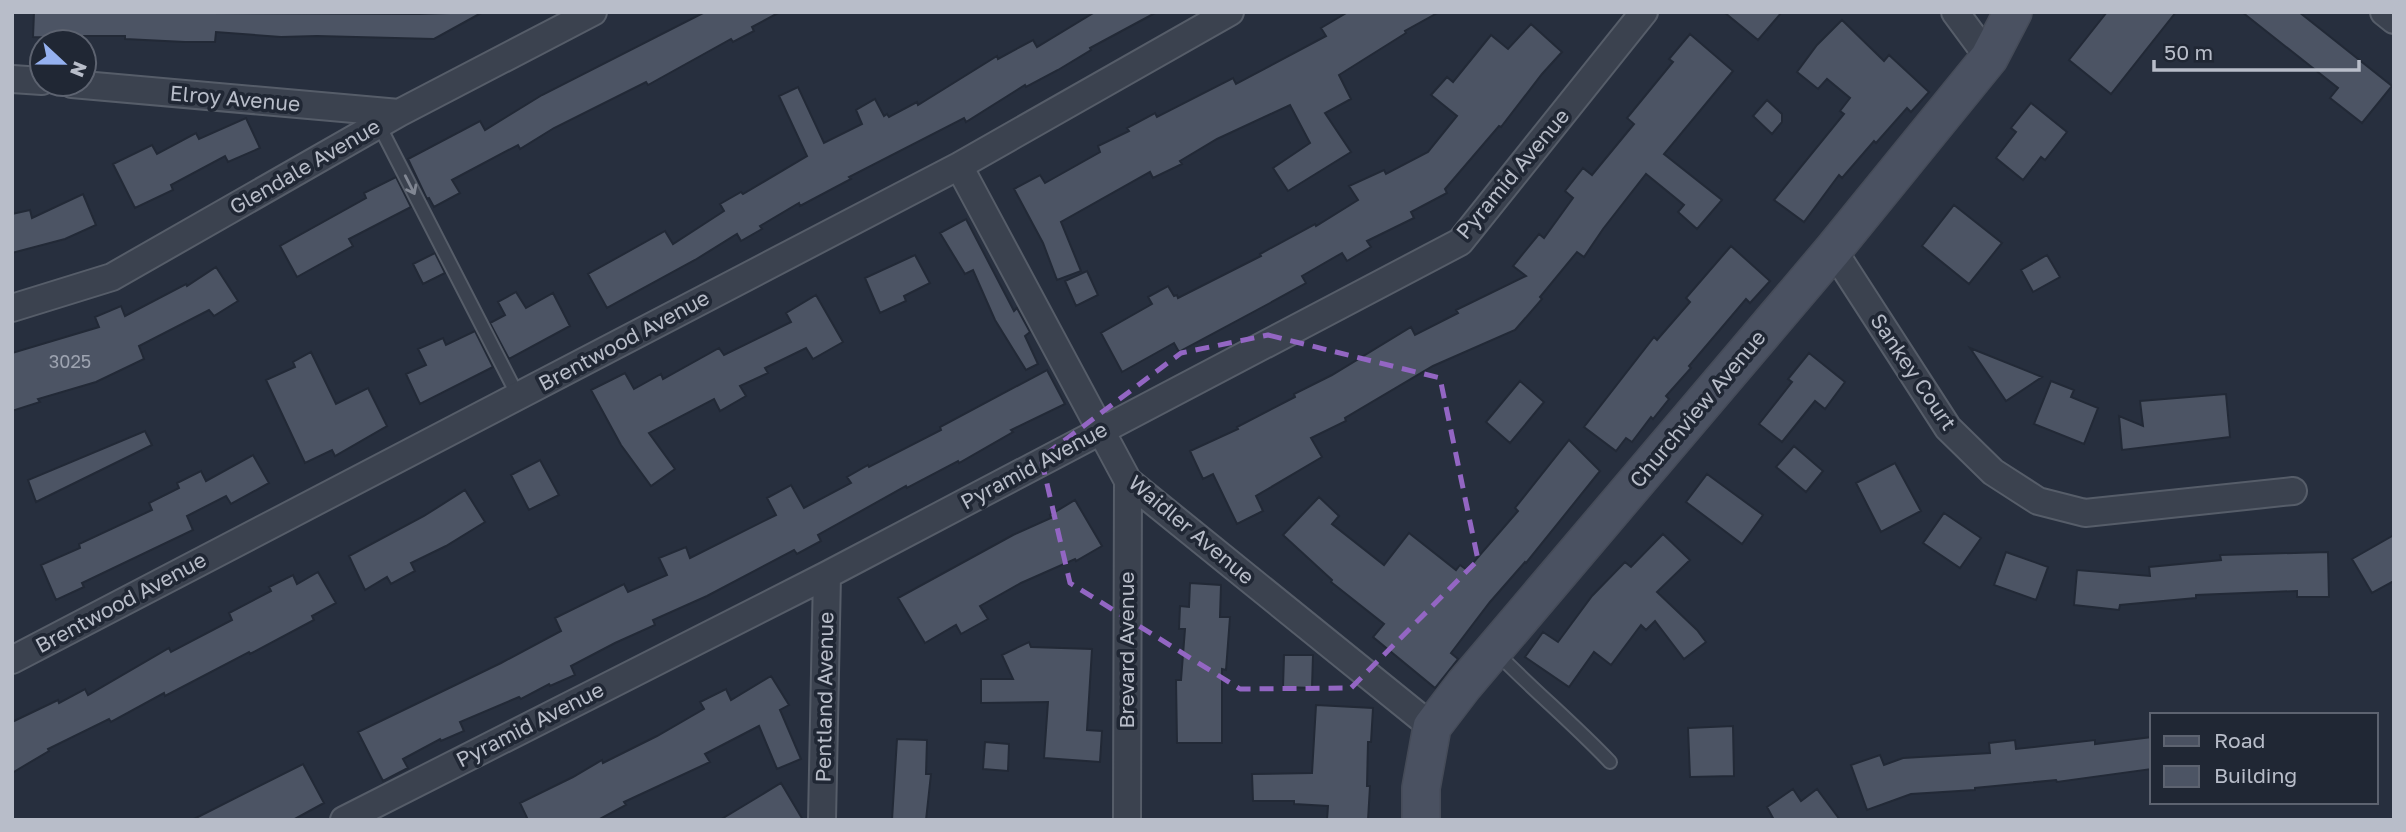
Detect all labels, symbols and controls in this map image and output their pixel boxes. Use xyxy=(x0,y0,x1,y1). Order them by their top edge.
north arrow xyxy=(28,28,98,98)
scale bar xyxy=(2154,28,2359,72)
text: 50 m xyxy=(2164,39,2213,65)
text: N xyxy=(66,59,93,81)
street label: Elroy Avenue xyxy=(169,79,301,117)
street label: Pyramid Avenue xyxy=(1450,103,1574,244)
street label: Glendale Avenue xyxy=(225,113,384,220)
one-way arrow xyxy=(404,175,418,195)
street label: Brentwood Avenue xyxy=(534,284,713,396)
street label: Sankey Court xyxy=(1865,308,1962,435)
street label: Churchview Avenue xyxy=(1624,324,1771,492)
house number: 3025 xyxy=(49,350,91,372)
street label: Pyramid Avenue xyxy=(956,416,1111,515)
street label: Waidler Avenue xyxy=(1124,469,1260,589)
street label: Brentwood Avenue xyxy=(31,546,210,658)
street label: Brevard Avenue xyxy=(1113,571,1139,729)
street label: Pentland Avenue xyxy=(810,611,838,783)
street label: Pyramid Avenue xyxy=(451,676,608,773)
legend xyxy=(2150,713,2378,804)
text: Road xyxy=(2214,727,2265,753)
text: Building xyxy=(2214,762,2297,788)

